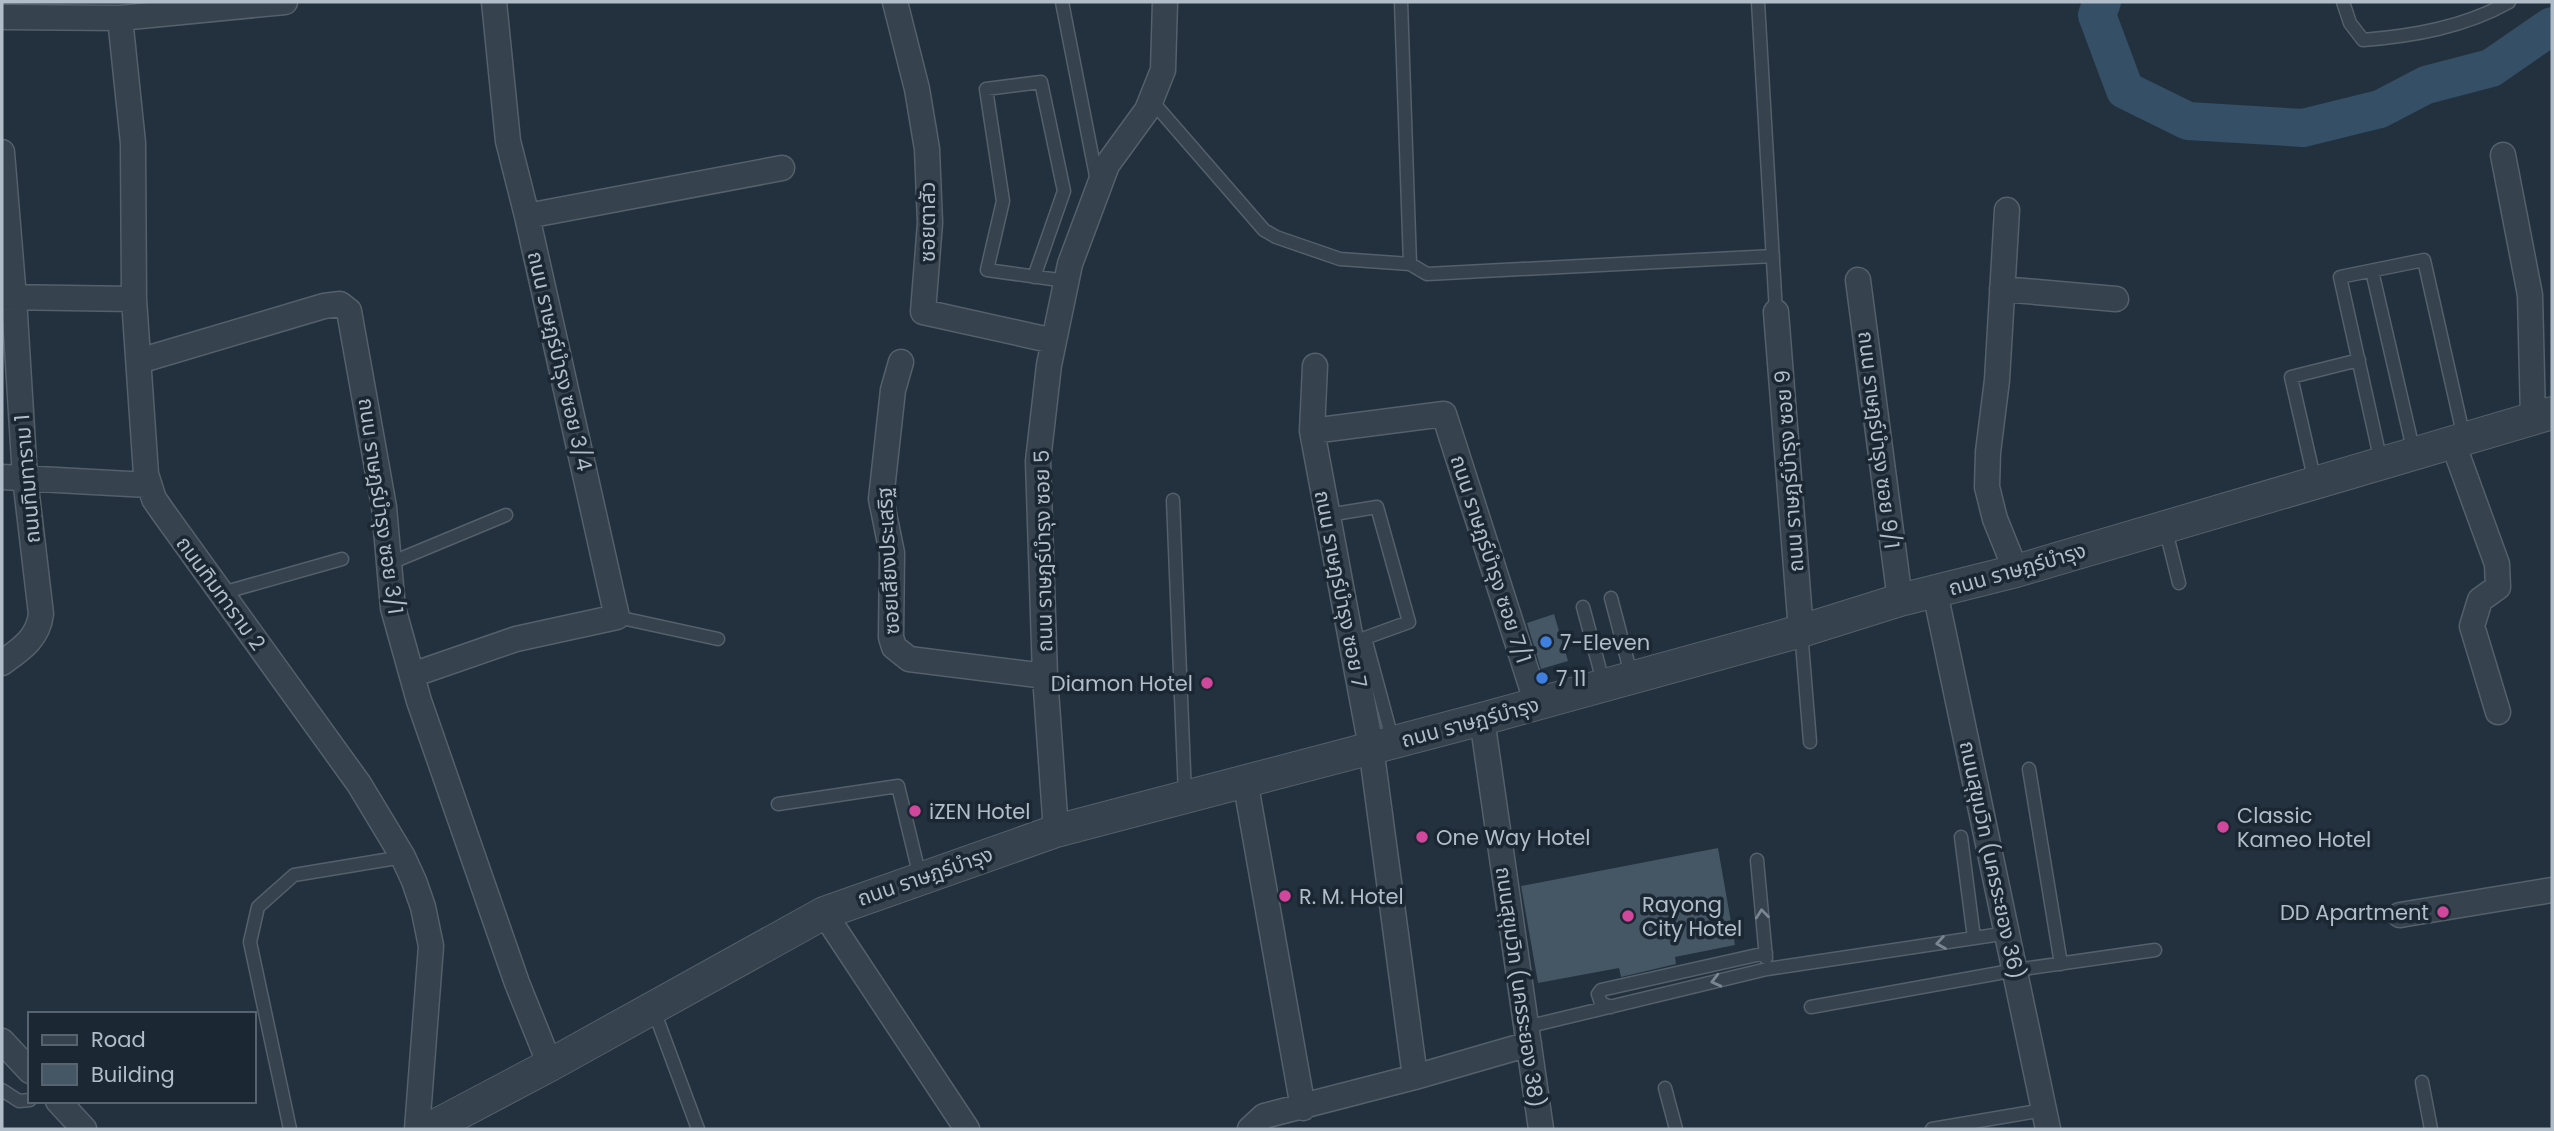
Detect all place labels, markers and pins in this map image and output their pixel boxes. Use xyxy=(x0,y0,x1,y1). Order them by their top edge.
place label: 7-Eleven xyxy=(1560,628,1650,657)
marker: 7-Eleven xyxy=(1538,634,1554,650)
place label: 7 11 xyxy=(1556,664,1587,693)
place label: Diamon Hotel xyxy=(1051,669,1193,698)
marker: 7 11 xyxy=(1534,670,1550,686)
marker: Diamon Hotel xyxy=(1199,675,1215,691)
place label: iZEN Hotel xyxy=(929,797,1030,826)
place label: Classic Kameo Hotel xyxy=(2237,801,2371,854)
marker: iZEN Hotel xyxy=(907,803,923,819)
marker: Classic Kameo Hotel xyxy=(2215,819,2231,835)
place label: One Way Hotel xyxy=(1436,823,1591,852)
marker: One Way Hotel xyxy=(1414,829,1430,845)
place label: R. M. Hotel xyxy=(1299,882,1404,911)
marker: R. M. Hotel xyxy=(1277,888,1293,904)
place label: Rayong City Hotel xyxy=(1642,890,1742,943)
place label: DD Apartment xyxy=(2280,898,2429,927)
marker: DD Apartment xyxy=(2435,904,2451,920)
marker: Rayong City Hotel xyxy=(1620,908,1636,924)

